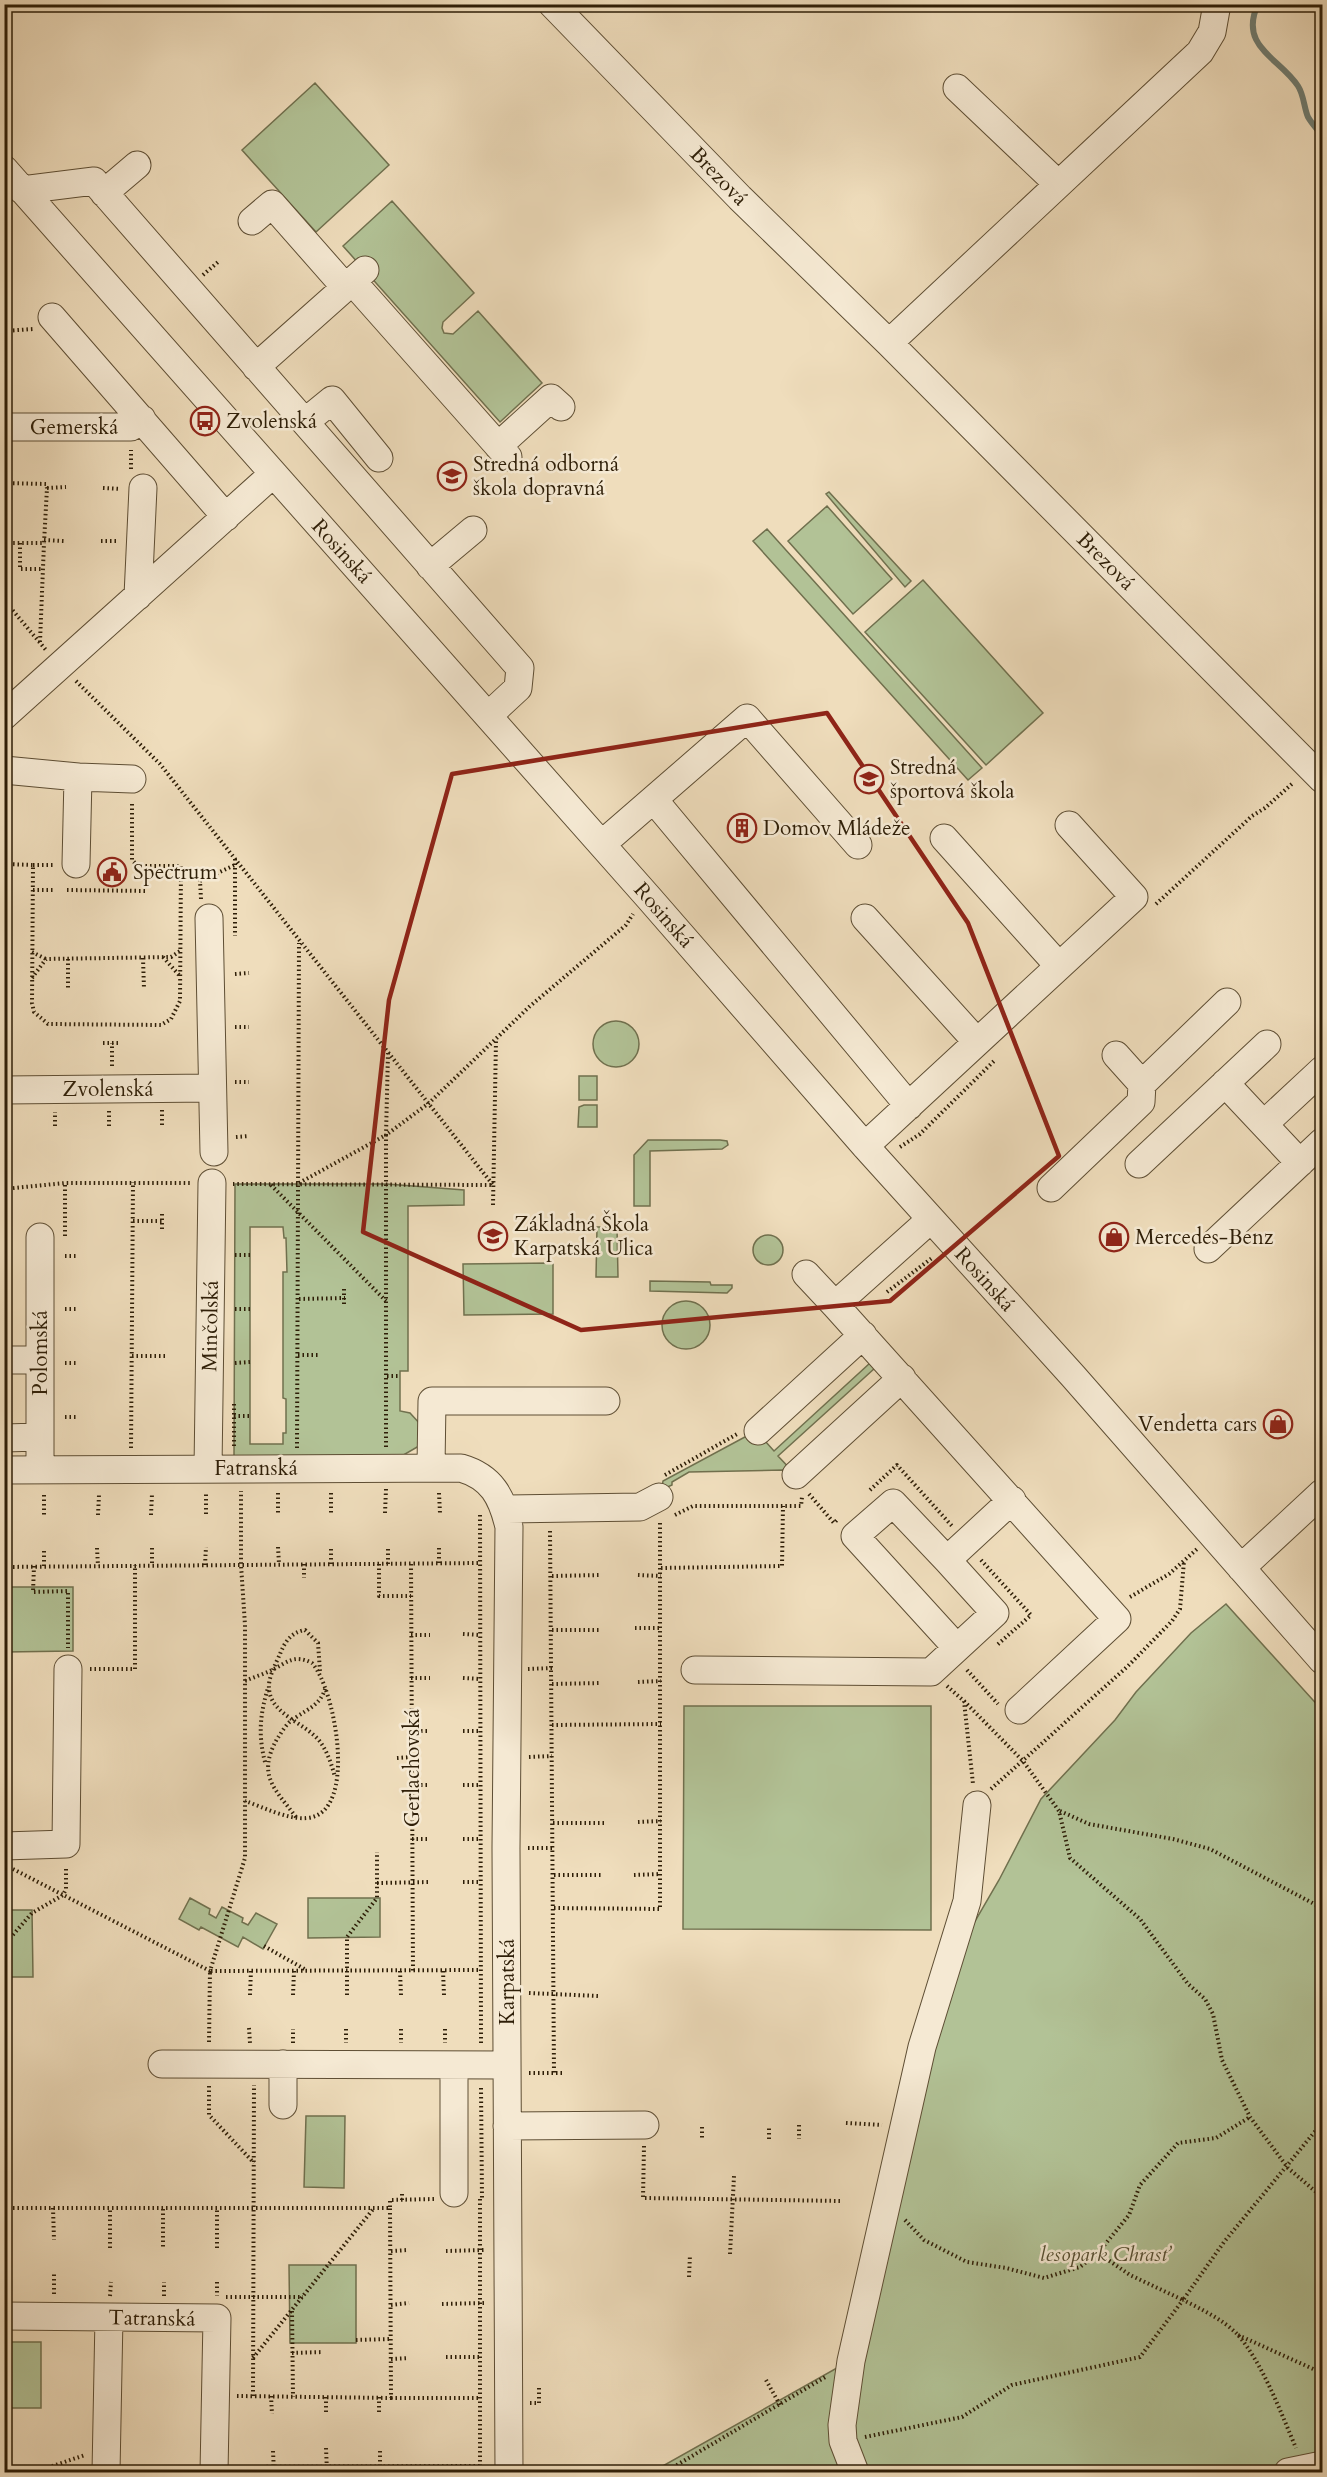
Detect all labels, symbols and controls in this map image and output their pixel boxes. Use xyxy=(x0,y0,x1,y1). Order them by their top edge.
street label: Brezová xyxy=(683,140,754,212)
bus stop icon: Zvolenská xyxy=(189,405,221,437)
place label: Zvolenská xyxy=(226,407,317,436)
street label: Gemerská xyxy=(30,413,118,442)
place label: Stredná odborná škola dopravná xyxy=(473,450,619,503)
school or university icon: Stredná odborná škola dopravná xyxy=(436,460,468,492)
street label: Rosinská xyxy=(305,513,379,590)
street label: Brezová xyxy=(1070,526,1141,597)
place label: Stredná športová škola xyxy=(890,753,1015,806)
school or university icon: Stredná športová škola xyxy=(853,763,885,795)
building icon: Domov Mládeže xyxy=(726,812,758,844)
place label: Domov Mládeže xyxy=(763,814,911,843)
public building icon: Spectrum xyxy=(96,856,128,888)
place label: Spectrum xyxy=(133,858,218,887)
street label: Rosinská xyxy=(627,876,700,954)
street label: Zvolenská xyxy=(62,1075,154,1104)
place label: Základná Škola Karpatská Ulica xyxy=(514,1209,653,1263)
school or university icon: Základná Škola Karpatská Ulica xyxy=(477,1220,509,1252)
shop icon: Mercedes-Benz xyxy=(1098,1221,1130,1253)
place label: Mercedes-Benz xyxy=(1135,1223,1274,1252)
street label: Rosinská xyxy=(948,1241,1022,1318)
street label: Minčolská xyxy=(195,1280,226,1372)
street label: Polomská xyxy=(26,1310,55,1396)
shop icon: Vendetta cars xyxy=(1262,1408,1294,1440)
place label: Vendetta cars xyxy=(1138,1410,1257,1439)
street label: Fatranská xyxy=(214,1454,298,1483)
street label: Gerlachovská xyxy=(398,1709,427,1827)
street label: Karpatská xyxy=(493,1939,522,2025)
park label: lesopark Chrasť xyxy=(1040,2240,1172,2269)
street label: Tatranská xyxy=(108,2303,196,2334)

